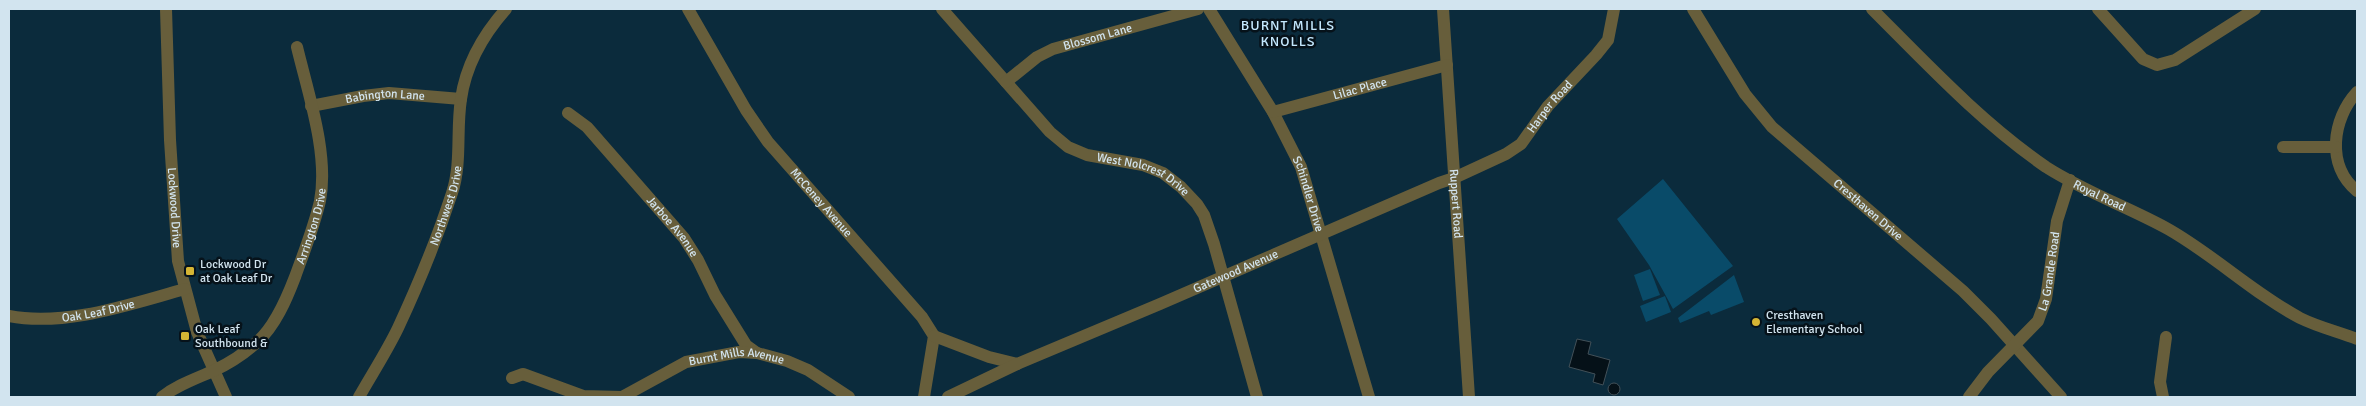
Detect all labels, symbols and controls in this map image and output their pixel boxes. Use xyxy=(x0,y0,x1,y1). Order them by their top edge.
district label: BURNT MILLS KNOLLS xyxy=(1241,17,1335,50)
street label: Blossom Lane xyxy=(1062,21,1134,54)
street label: Lilac Place xyxy=(1331,75,1389,103)
street label: Harper Road xyxy=(1524,78,1576,136)
street label: Babington Lane xyxy=(344,86,425,107)
street label: West Nolcrest Drive xyxy=(1095,150,1192,199)
street label: Schindler Drive xyxy=(1289,154,1327,234)
street label: Northwest Drive xyxy=(427,165,465,248)
street label: McCeney Avenue xyxy=(787,165,855,240)
street label: Lockwood Drive xyxy=(164,167,184,249)
street label: Ruppert Road xyxy=(1446,168,1465,239)
street label: Cresthaven Drive xyxy=(1830,176,1906,244)
street label: Royal Road xyxy=(2070,177,2128,215)
street label: Arrington Drive xyxy=(293,187,330,266)
street label: Jarboe Avenue xyxy=(643,193,701,260)
street label: La Grande Road xyxy=(2035,231,2063,313)
street label: Gatewood Avenue xyxy=(1191,247,1281,297)
place label: Lockwood Dr at Oak Leaf Dr xyxy=(200,257,273,286)
marker: Lockwood Dr at Oak Leaf Dr xyxy=(184,265,196,277)
street label: Oak Leaf Drive xyxy=(61,297,136,326)
place label: Cresthaven Elementary School xyxy=(1766,308,1863,337)
marker: Cresthaven Elementary School xyxy=(1750,316,1762,328)
place label: Oak Leaf Southbound & xyxy=(195,322,268,351)
marker: Oak Leaf Southbound & xyxy=(179,330,191,342)
street label: Burnt Mills Avenue xyxy=(688,345,786,369)

